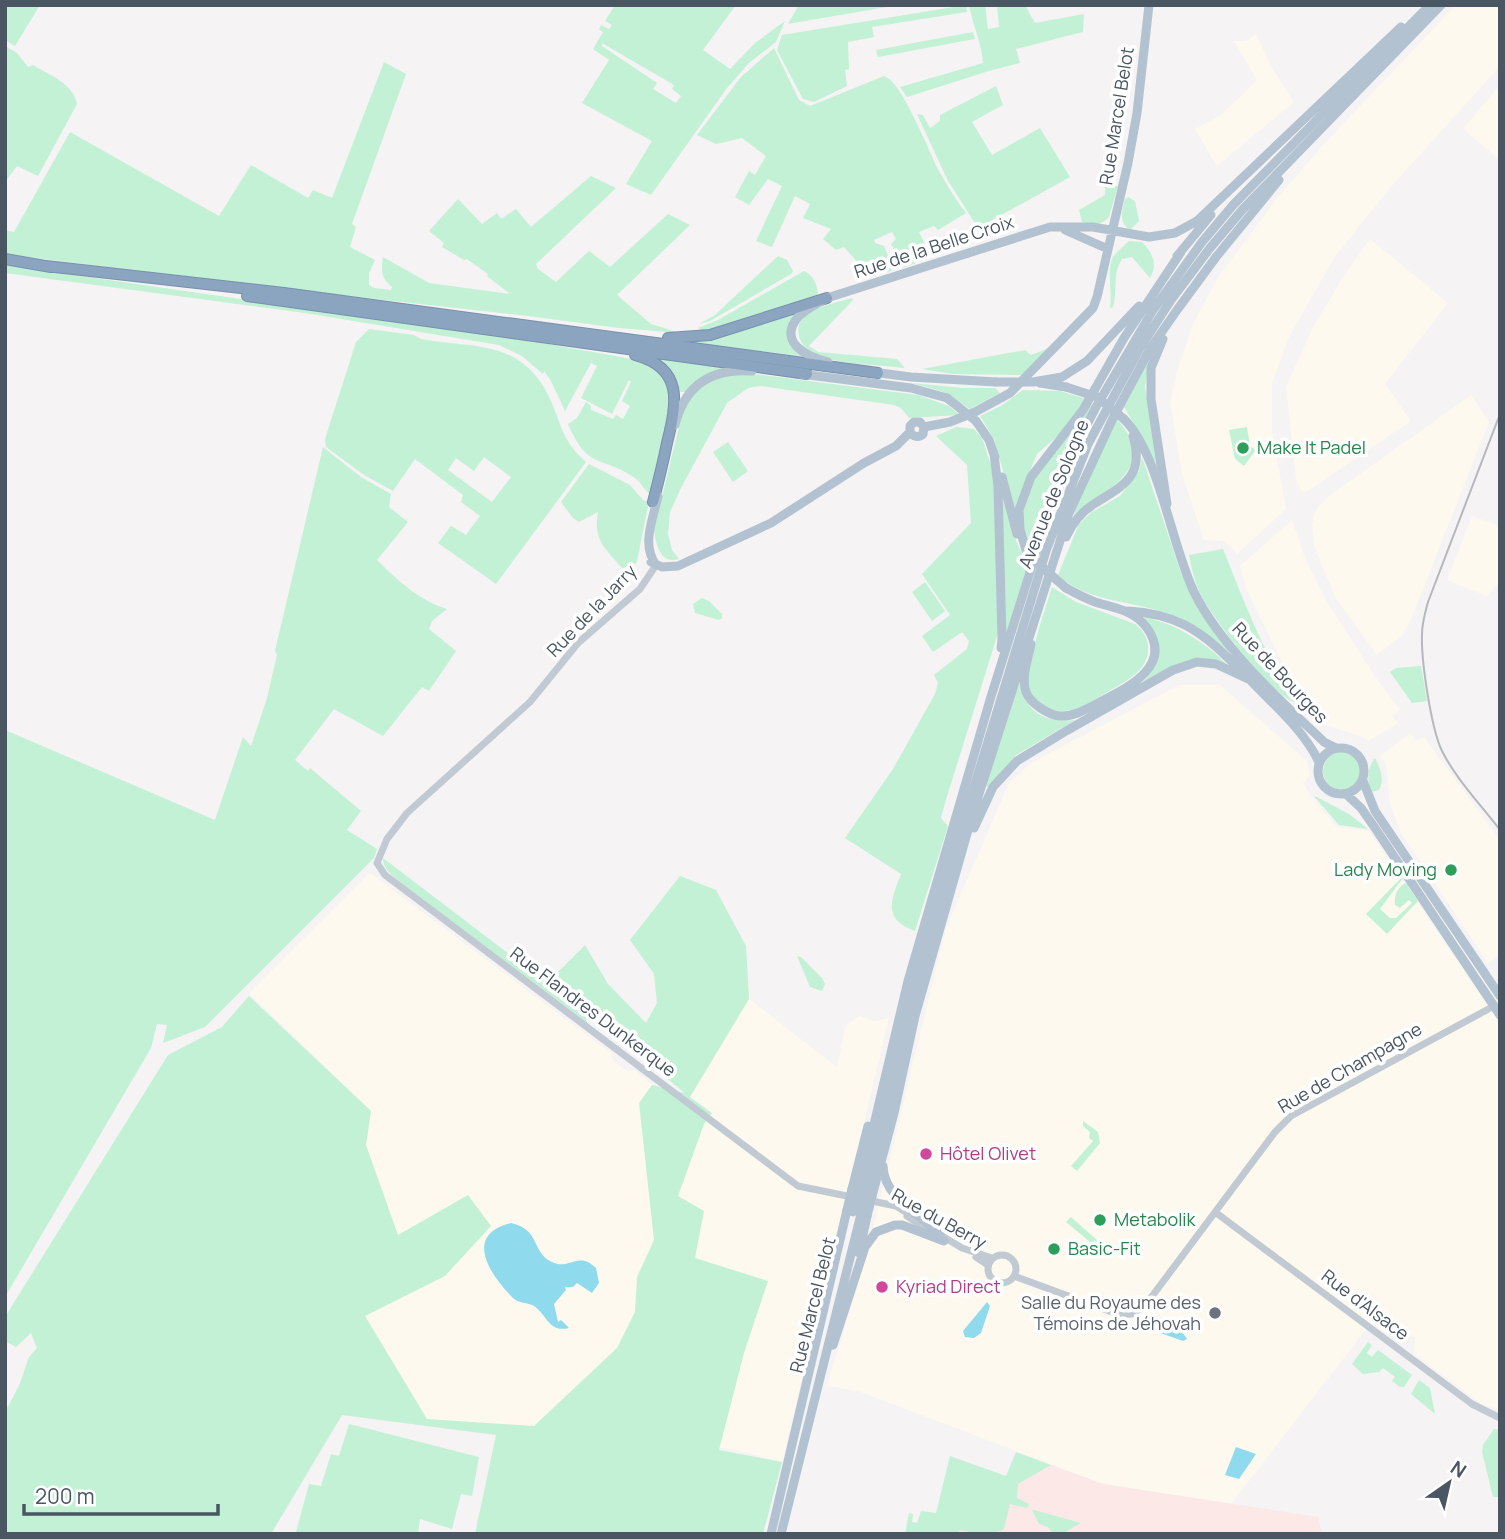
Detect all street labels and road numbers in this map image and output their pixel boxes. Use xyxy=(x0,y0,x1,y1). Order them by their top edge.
street label: Rue Marcel Belot xyxy=(1093,45,1139,186)
street label: Rue de la Belle Croix xyxy=(851,209,1017,283)
street label: Avenue de Sologne xyxy=(1012,416,1094,572)
street label: Rue de la Jarry xyxy=(541,559,642,662)
street label: Rue de Bourges xyxy=(1228,617,1334,728)
street label: Rue Flandres Dunkerque xyxy=(506,941,681,1081)
street label: Rue de Champagne xyxy=(1273,1016,1426,1118)
street label: Rue du Berry xyxy=(888,1182,992,1254)
street label: Rue Marcel Belot xyxy=(784,1234,841,1375)
street label: Rue d'Alsace xyxy=(1317,1263,1414,1345)

